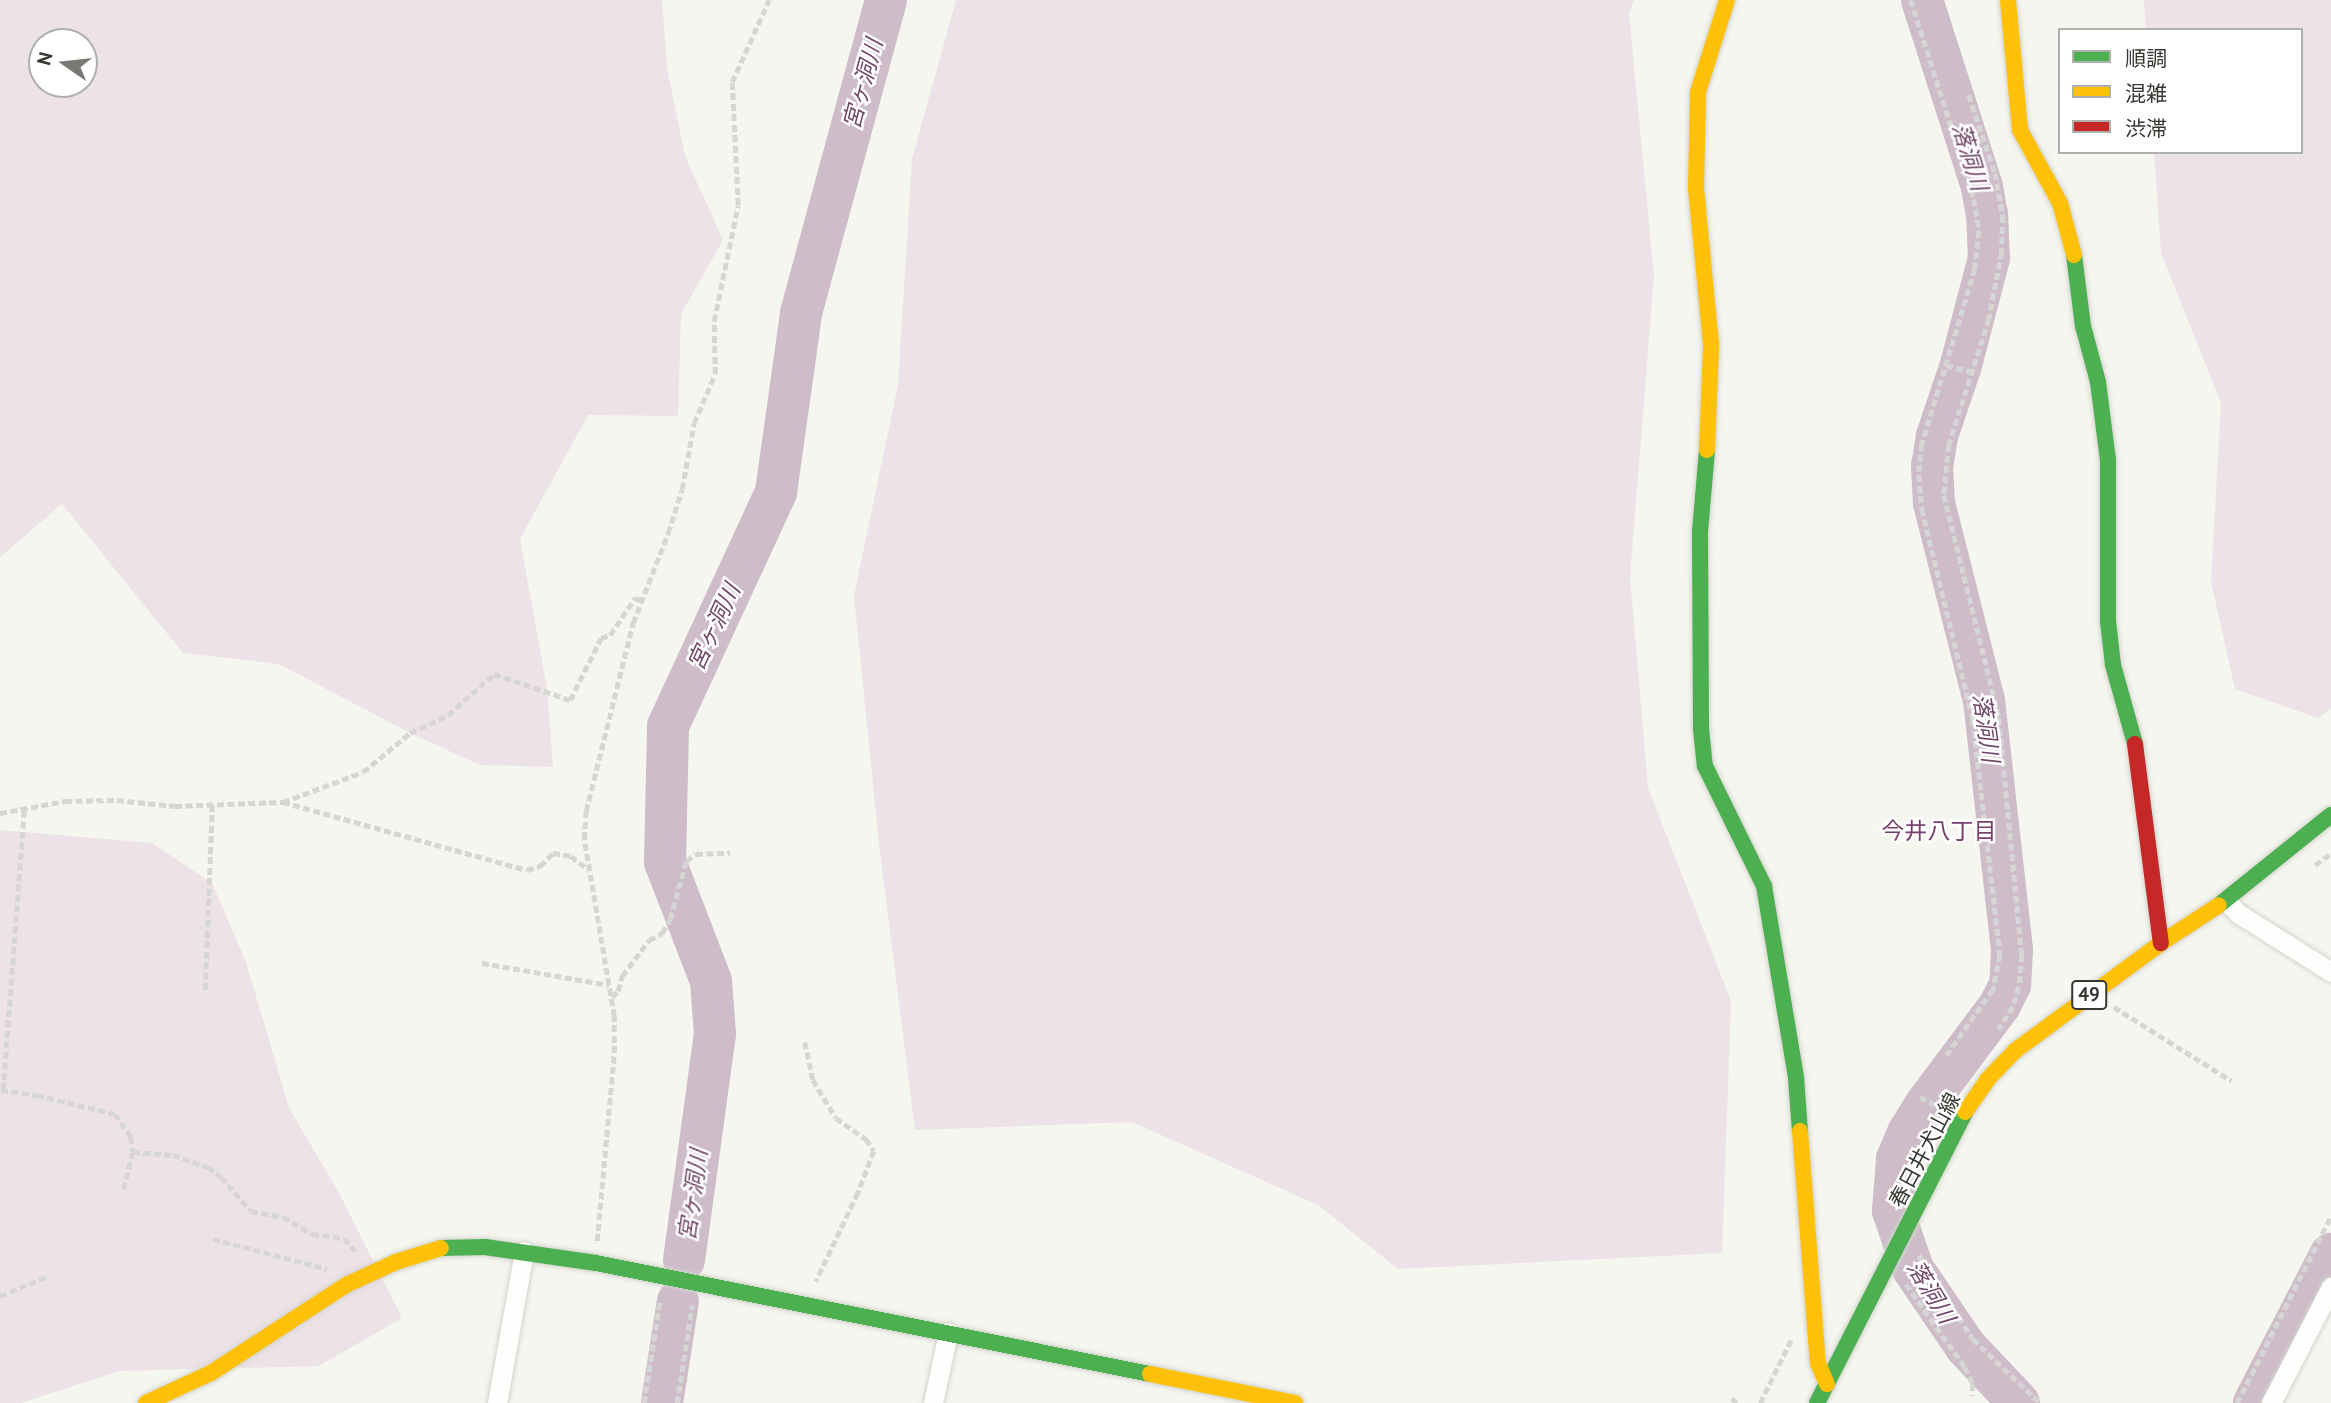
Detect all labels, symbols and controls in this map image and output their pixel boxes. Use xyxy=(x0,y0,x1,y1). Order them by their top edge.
north arrow xyxy=(28,28,98,98)
legend xyxy=(2058,28,2303,154)
water label: 宮ヶ洞川 xyxy=(838,36,888,132)
text: 順調 xyxy=(2125,45,2167,72)
text: N xyxy=(31,49,58,67)
text: 混雑 xyxy=(2125,80,2167,107)
text: 渋滞 xyxy=(2125,115,2167,142)
water label: 落洞川 xyxy=(1947,120,1993,194)
water label: 宮ヶ洞川 xyxy=(682,579,746,675)
water label: 落洞川 xyxy=(1968,692,2004,764)
district label: 今井八丁目 xyxy=(1882,817,1996,845)
road number: 49 xyxy=(2070,979,2108,1010)
street label: 春日井犬山線 xyxy=(1884,1088,1966,1212)
water label: 宮ヶ洞川 xyxy=(673,1148,713,1242)
water label: 落洞川 xyxy=(1901,1255,1961,1329)

